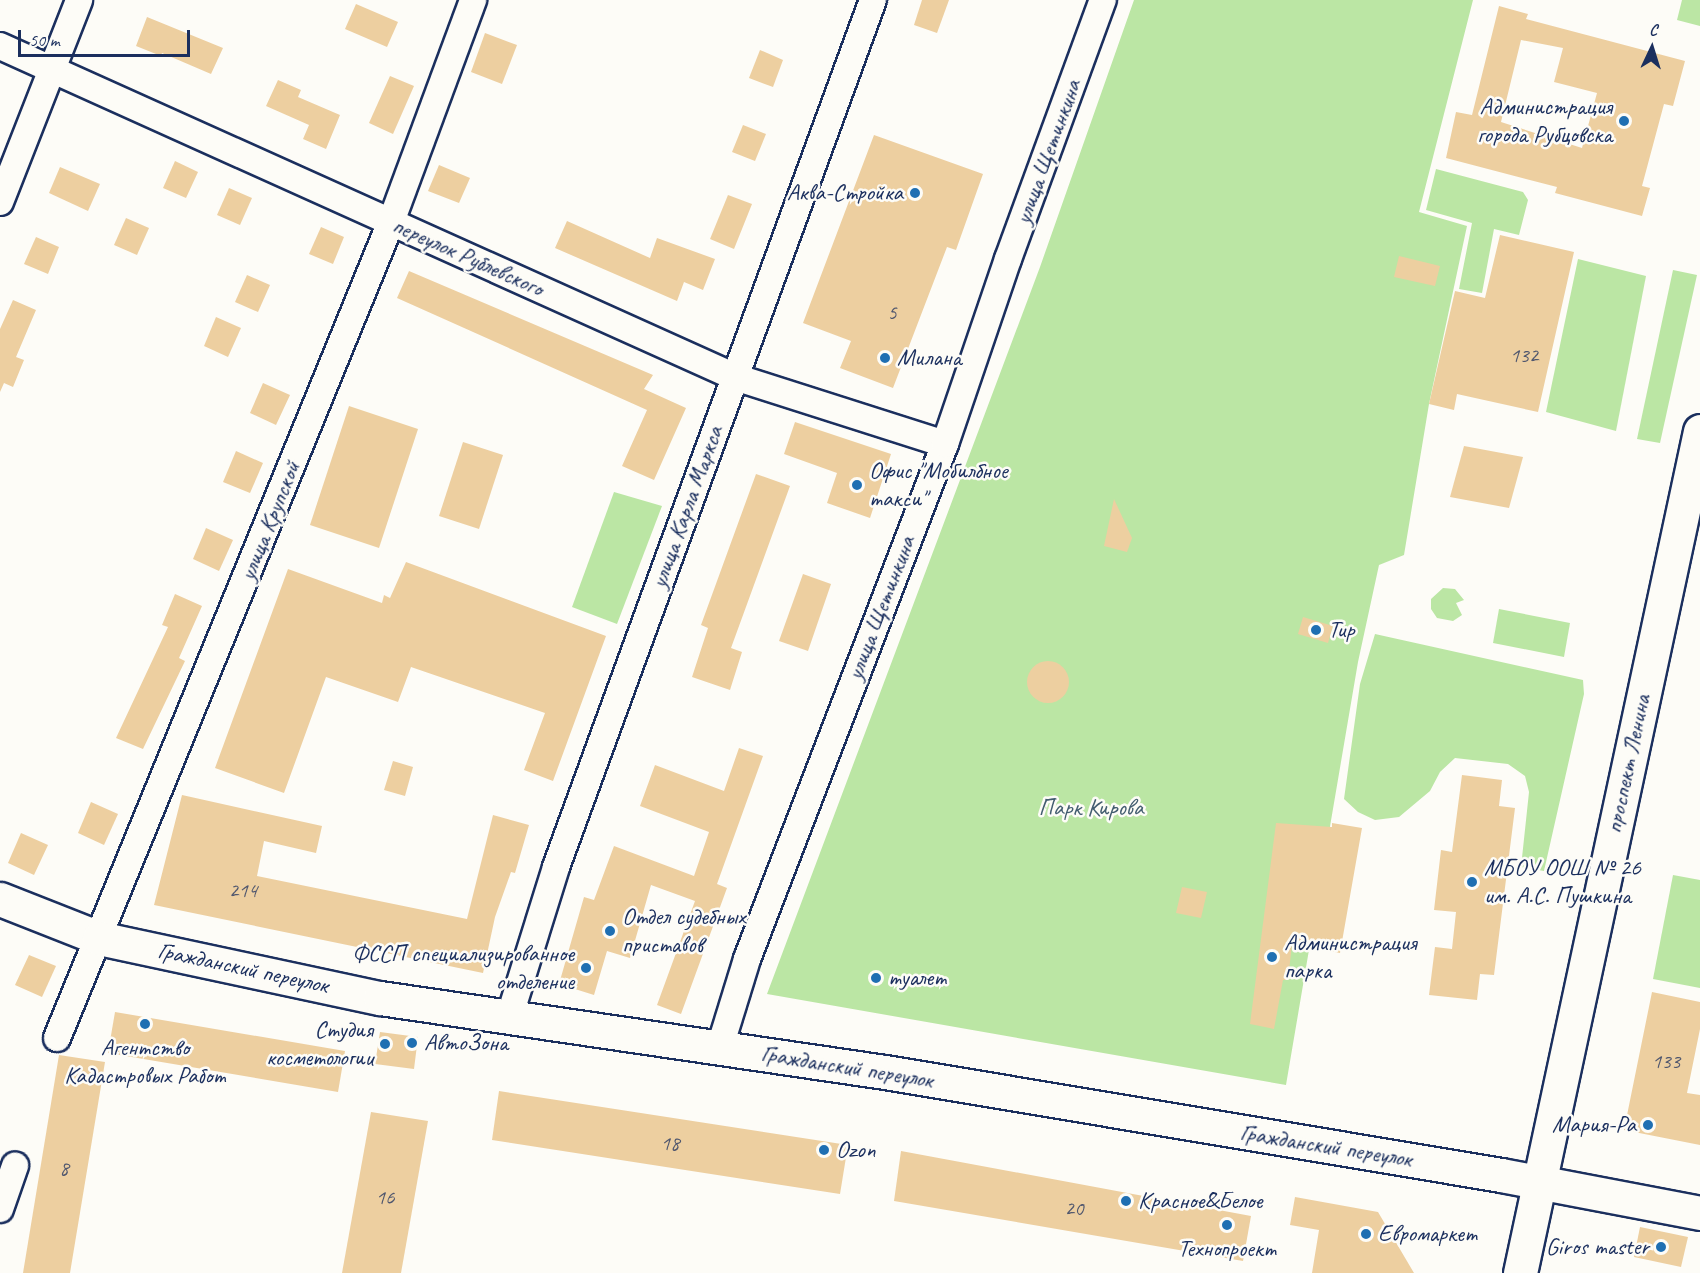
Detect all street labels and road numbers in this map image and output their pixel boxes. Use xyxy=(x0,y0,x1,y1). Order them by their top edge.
street label: улица Щетинкина xyxy=(1009,77,1087,227)
street label: переулок Рублевского xyxy=(388,211,548,303)
street label: улица Карла Маркса xyxy=(645,423,729,591)
street label: улица Крупской xyxy=(233,457,307,585)
street label: улица Щетинкина xyxy=(841,533,921,683)
street label: проспект Ленина xyxy=(1599,691,1657,837)
street label: Гражданский переулок xyxy=(155,936,331,1000)
street label: Гражданский переулок xyxy=(759,1039,935,1095)
street label: Гражданский переулок xyxy=(1238,1118,1414,1174)

